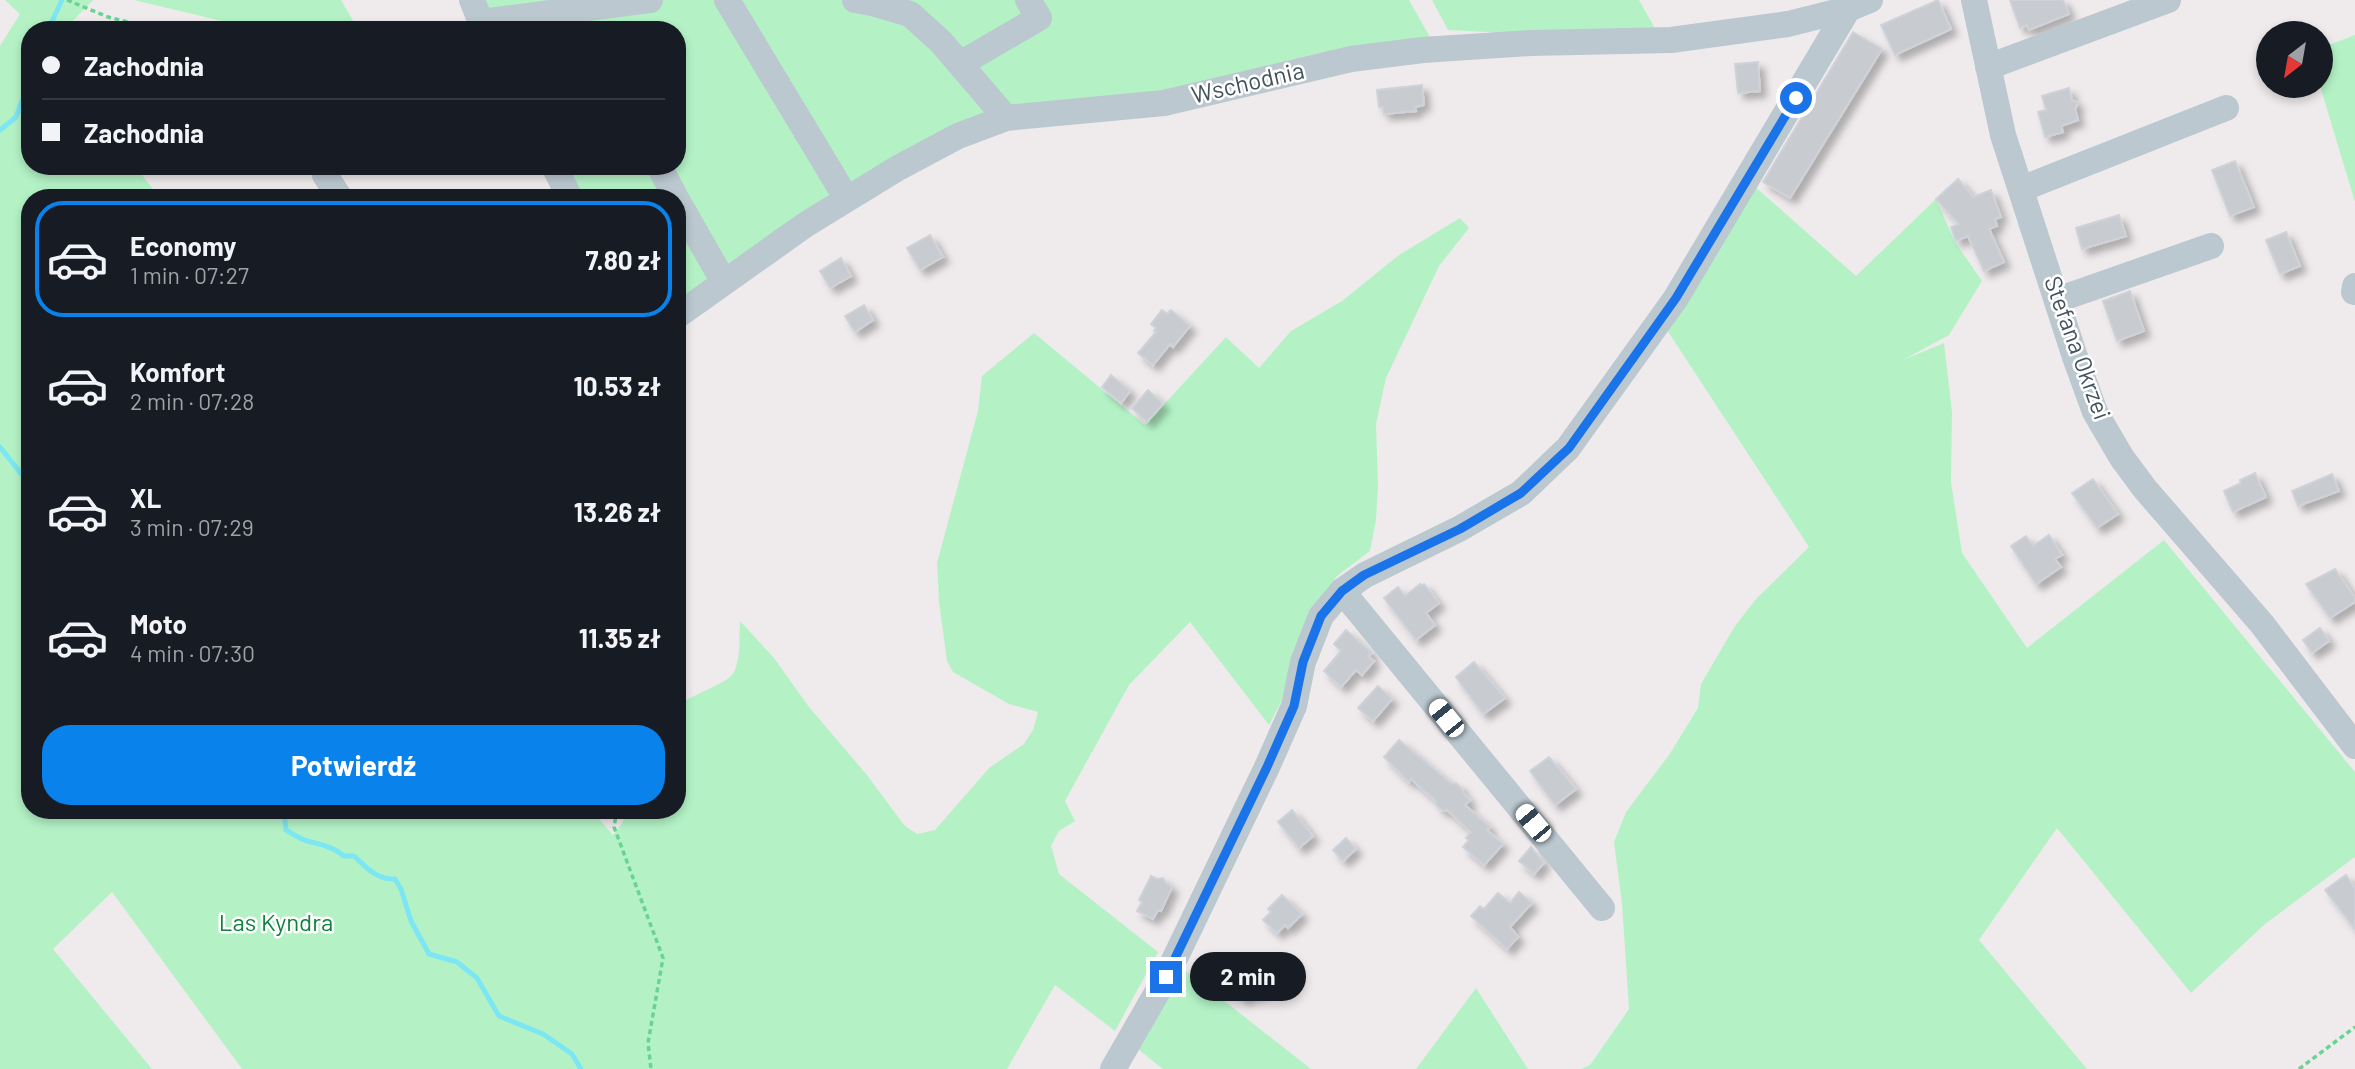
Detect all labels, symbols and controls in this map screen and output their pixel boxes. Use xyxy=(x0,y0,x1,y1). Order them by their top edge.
north arrow xyxy=(2256,21,2333,98)
map controls xyxy=(2256,21,2333,98)
text: Zachodnia xyxy=(84,50,204,81)
street label: Wschodnia xyxy=(1188,54,1307,109)
route start xyxy=(1780,82,1812,114)
text: Zachodnia xyxy=(84,117,204,148)
icon: car xyxy=(46,228,109,291)
text: Economy xyxy=(130,230,236,261)
text: 7.80 zł xyxy=(585,244,661,275)
text: 1 min · 07:27 xyxy=(130,261,249,289)
street label: Stefana Okrzei xyxy=(2039,272,2118,423)
icon: car xyxy=(46,354,109,417)
text: Komfort xyxy=(130,356,225,387)
text: 10.53 zł xyxy=(573,370,661,401)
text: 2 min · 07:28 xyxy=(130,387,254,415)
icon: car xyxy=(46,480,109,543)
text: XL xyxy=(130,482,161,513)
text: 13.26 zł xyxy=(574,496,661,527)
text: 3 min · 07:29 xyxy=(130,513,254,541)
icon: car xyxy=(46,606,109,669)
text: Moto xyxy=(130,608,187,639)
text: 11.35 zł xyxy=(579,622,661,653)
text: 4 min · 07:30 xyxy=(130,639,255,667)
car xyxy=(1425,695,1468,741)
button: Potwierdź xyxy=(42,725,665,805)
car xyxy=(1512,800,1555,846)
park label: Las Kyndra xyxy=(219,907,333,936)
callout: 2 min xyxy=(1190,953,1306,1002)
route end xyxy=(1150,961,1182,993)
text: 2 min xyxy=(1220,962,1276,990)

